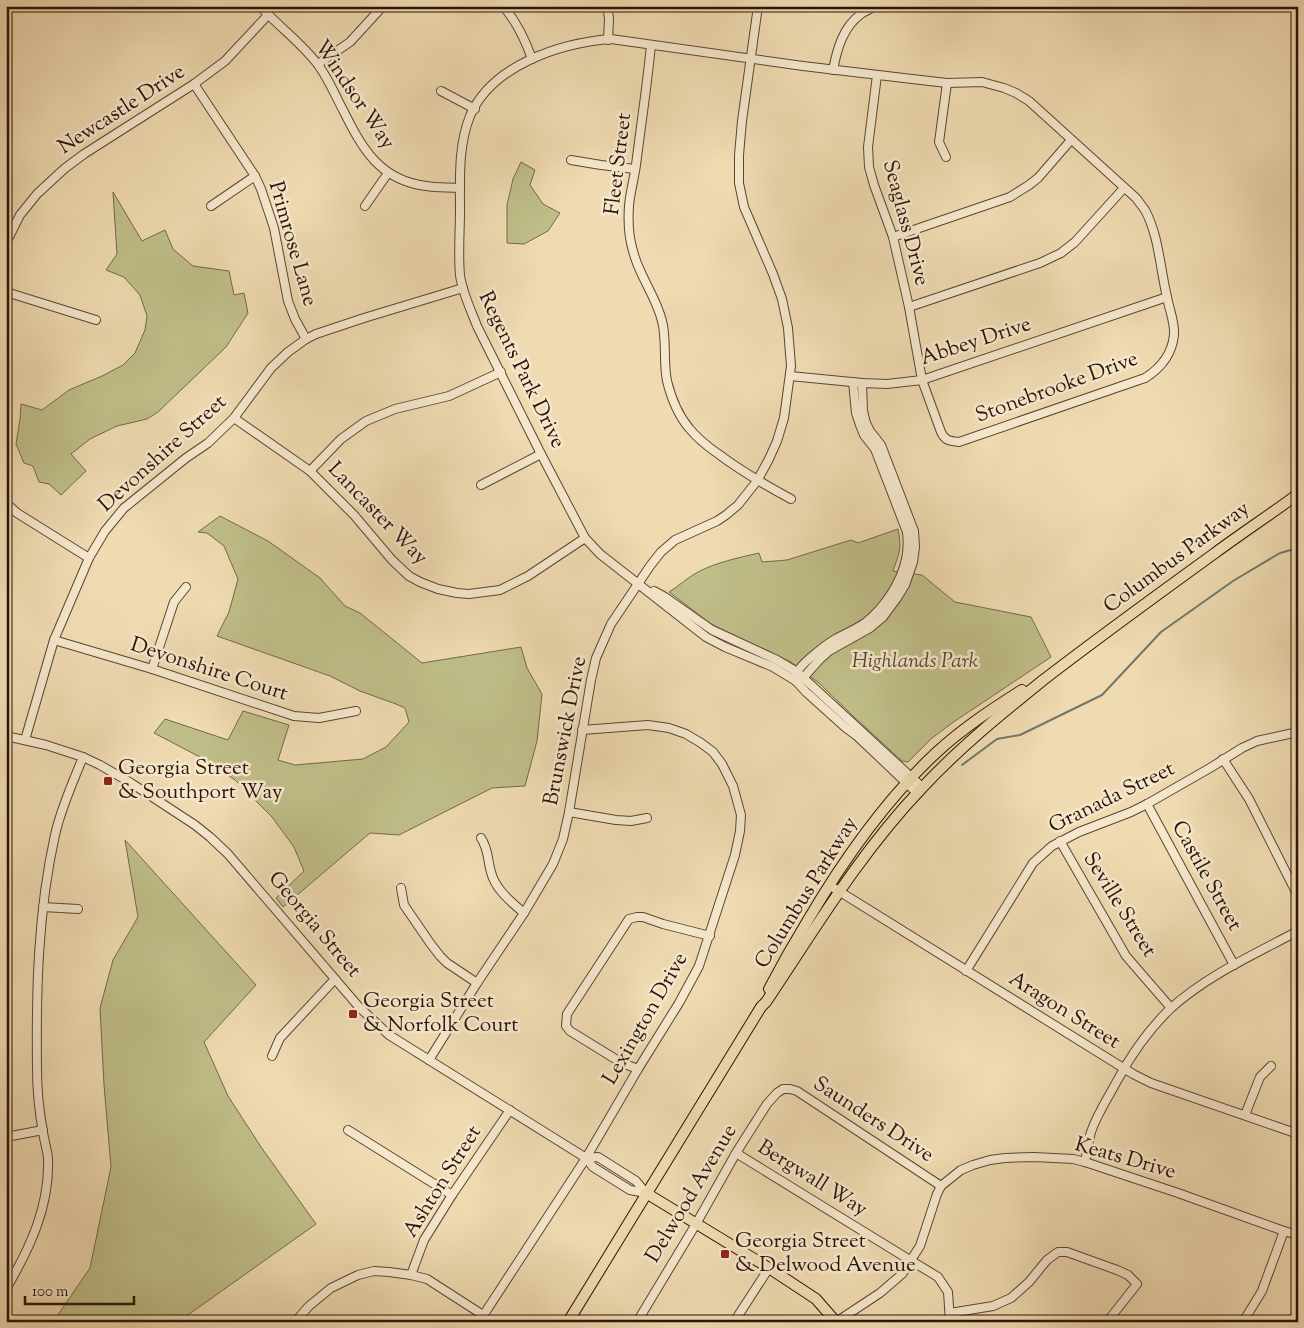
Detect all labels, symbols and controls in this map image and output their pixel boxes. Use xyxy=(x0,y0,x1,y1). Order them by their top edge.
street label: Windsor Way xyxy=(306,34,402,156)
street label: Newcastle Drive xyxy=(53,58,191,162)
street label: Fleet Street xyxy=(598,111,640,217)
street label: Seaglass Drive xyxy=(874,157,936,289)
street label: Primrose Lane xyxy=(260,178,324,310)
street label: Regents Park Drive xyxy=(470,286,572,454)
street label: Abbey Drive xyxy=(917,310,1035,374)
street label: Stonebrooke Drive xyxy=(972,345,1142,431)
street label: Devonshire Street xyxy=(92,388,234,520)
street label: Lancaster Way xyxy=(320,456,434,573)
street label: Columbus Parkway xyxy=(1098,494,1257,621)
street label: Devonshire Court xyxy=(126,630,292,710)
park label: Highlands Park xyxy=(852,647,979,677)
street label: Brunswick Drive xyxy=(537,654,595,808)
place label: Georgia Street & Southport Way xyxy=(118,754,283,808)
street label: Granada Street xyxy=(1044,755,1180,841)
marker: Georgia Street & Southport Way xyxy=(102,775,114,787)
street label: Columbus Parkway xyxy=(748,811,866,975)
street label: Castile Street xyxy=(1163,815,1249,937)
street label: Seville Street xyxy=(1075,847,1163,963)
street label: Georgia Street xyxy=(260,865,368,985)
street label: Lexington Drive xyxy=(596,947,696,1091)
street label: Aragon Street xyxy=(1002,965,1126,1057)
place label: Georgia Street & Norfolk Court xyxy=(363,987,518,1041)
marker: Georgia Street & Norfolk Court xyxy=(347,1008,359,1020)
street label: Saunders Drive xyxy=(807,1070,939,1170)
street label: Delwood Avenue xyxy=(639,1119,745,1269)
street label: Ashton Street xyxy=(397,1120,489,1244)
street label: Keats Drive xyxy=(1071,1130,1179,1188)
street label: Bergwall Way xyxy=(751,1133,873,1225)
place label: Georgia Street & Delwood Avenue xyxy=(735,1227,916,1281)
marker: Georgia Street & Delwood Avenue xyxy=(719,1248,731,1260)
scale bar xyxy=(25,1273,134,1305)
text: 100 m xyxy=(32,1282,69,1303)

